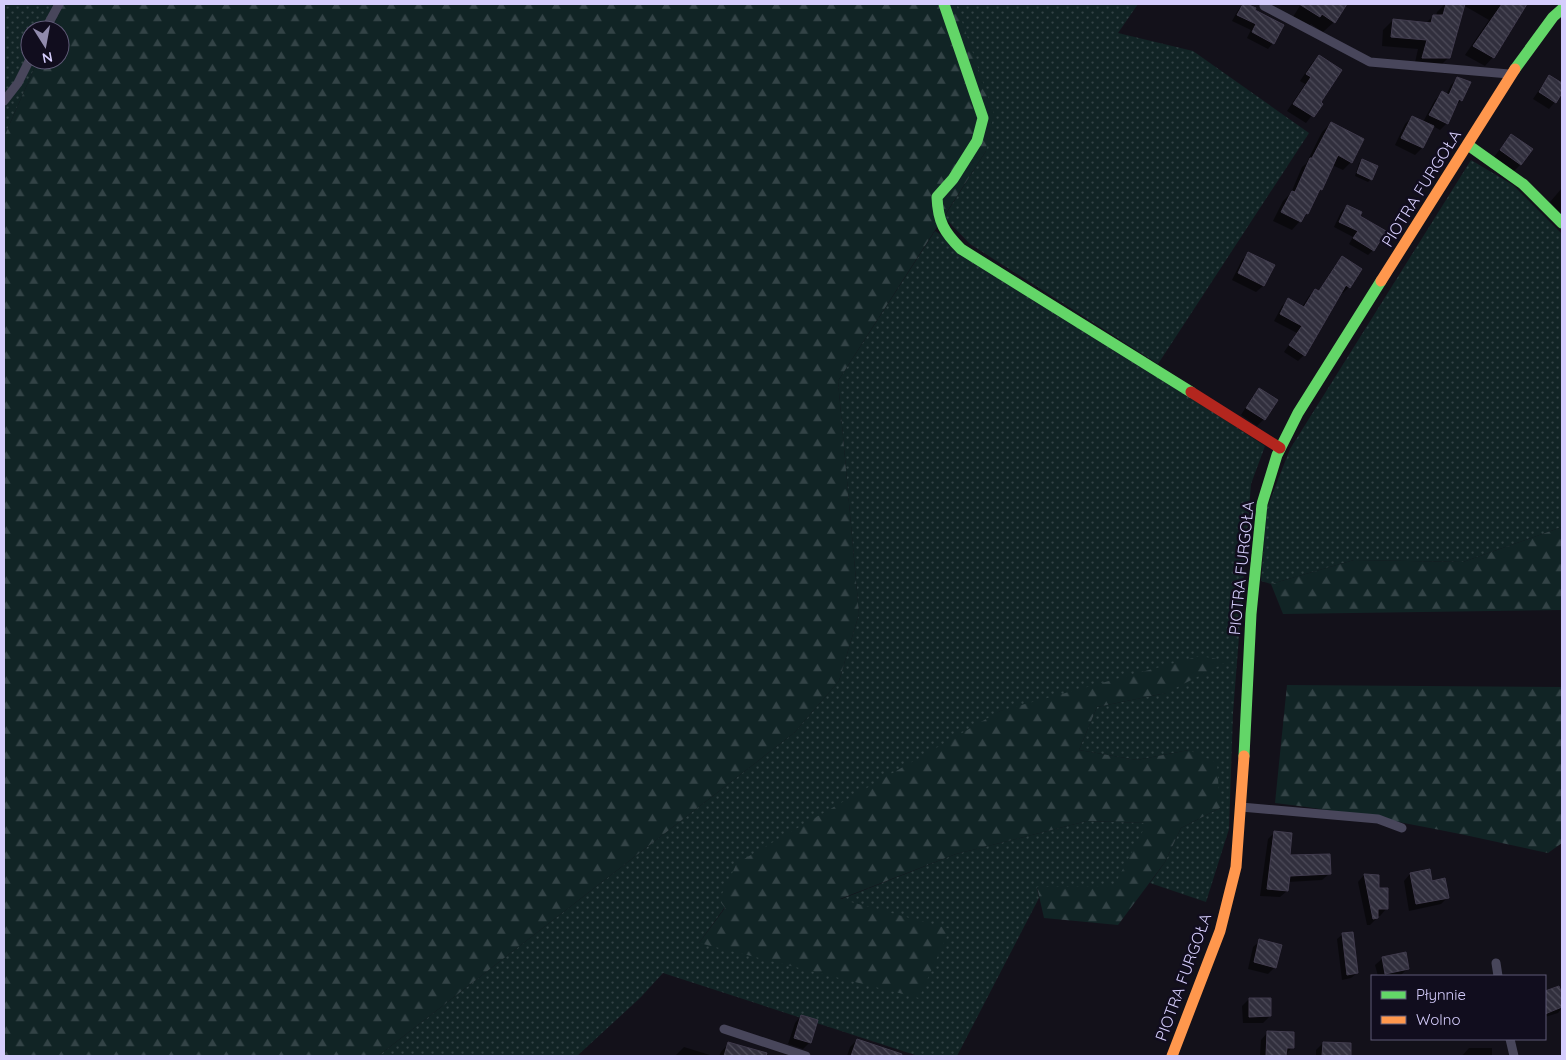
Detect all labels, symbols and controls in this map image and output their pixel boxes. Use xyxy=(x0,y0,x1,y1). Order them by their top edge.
north arrow xyxy=(20,20,70,70)
text: N xyxy=(41,48,54,68)
street label: PIOTRA FURGOŁA xyxy=(1377,126,1465,250)
street label: PIOTRA FURGOŁA xyxy=(1224,500,1258,636)
street label: PIOTRA FURGOŁA xyxy=(1151,910,1215,1044)
legend xyxy=(1371,975,1546,1040)
text: Płynnie xyxy=(1416,985,1466,1004)
text: Wolno xyxy=(1416,1010,1461,1029)

